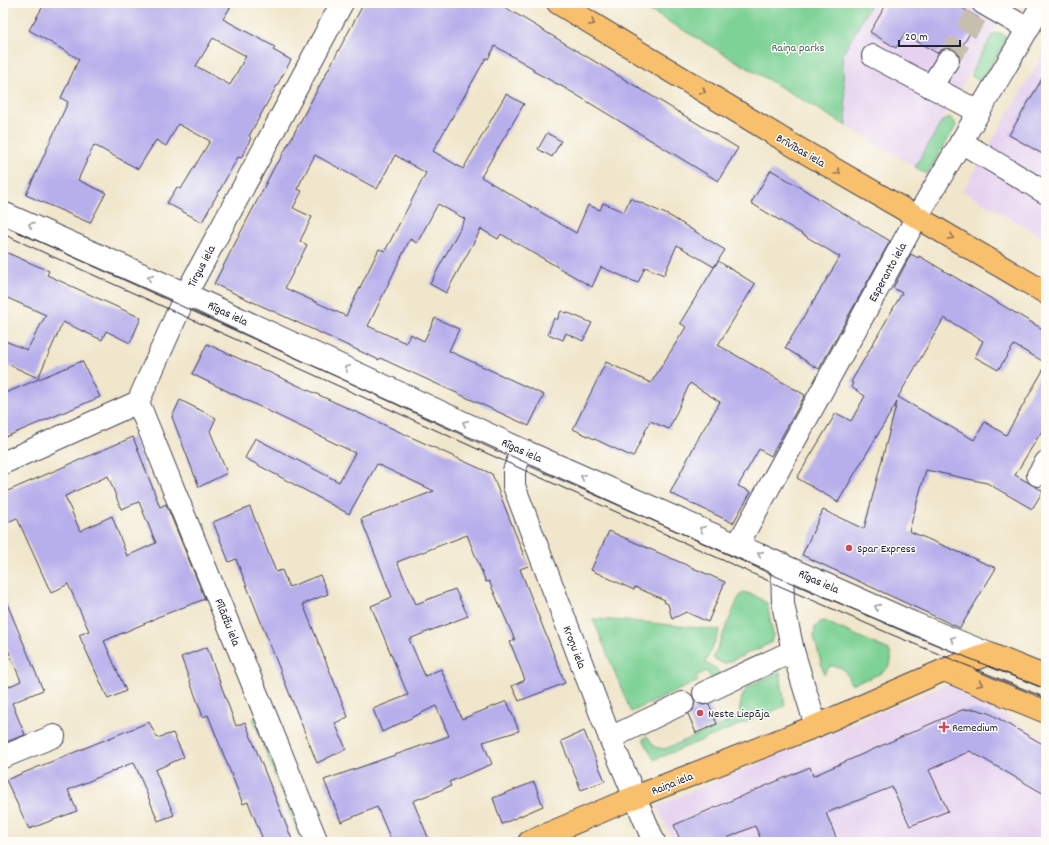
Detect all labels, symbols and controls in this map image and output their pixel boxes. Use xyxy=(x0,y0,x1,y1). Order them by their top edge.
one-way arrow xyxy=(588,19,595,26)
scale bar xyxy=(899,22,960,48)
text: 20 m xyxy=(905,29,928,46)
park label: Raiņa parks xyxy=(771,40,825,57)
one-way arrow xyxy=(699,86,706,94)
street label: Brīvības iela xyxy=(773,130,828,172)
one-way arrow xyxy=(834,167,842,174)
one-way arrow xyxy=(28,222,36,230)
one-way arrow xyxy=(947,232,954,239)
street label: Esperanto iela xyxy=(865,240,912,305)
street label: Tirgus iela xyxy=(184,242,221,291)
one-way arrow xyxy=(147,275,154,283)
street label: Rīgas iela xyxy=(204,298,251,331)
one-way arrow xyxy=(343,365,351,373)
one-way arrow xyxy=(461,420,469,428)
street label: Rīgas iela xyxy=(498,435,545,468)
one-way arrow xyxy=(580,473,587,481)
one-way arrow xyxy=(699,526,706,534)
place label: Spar Express xyxy=(857,541,916,558)
marker: Spar Express xyxy=(844,543,854,553)
one-way arrow xyxy=(756,551,764,559)
street label: Rīgas iela xyxy=(795,566,842,599)
street label: Pīlādžu iela xyxy=(209,596,244,649)
one-way arrow xyxy=(874,604,882,612)
street label: Kroņu iela xyxy=(558,624,590,672)
one-way arrow xyxy=(949,636,956,644)
one-way arrow xyxy=(976,680,983,688)
place label: Neste Liepāja xyxy=(708,706,770,723)
marker: Neste Liepāja xyxy=(695,708,705,718)
place label: Remedium xyxy=(952,720,998,737)
marker: Remedium xyxy=(939,722,949,732)
street label: Raiņa iela xyxy=(649,768,696,800)

